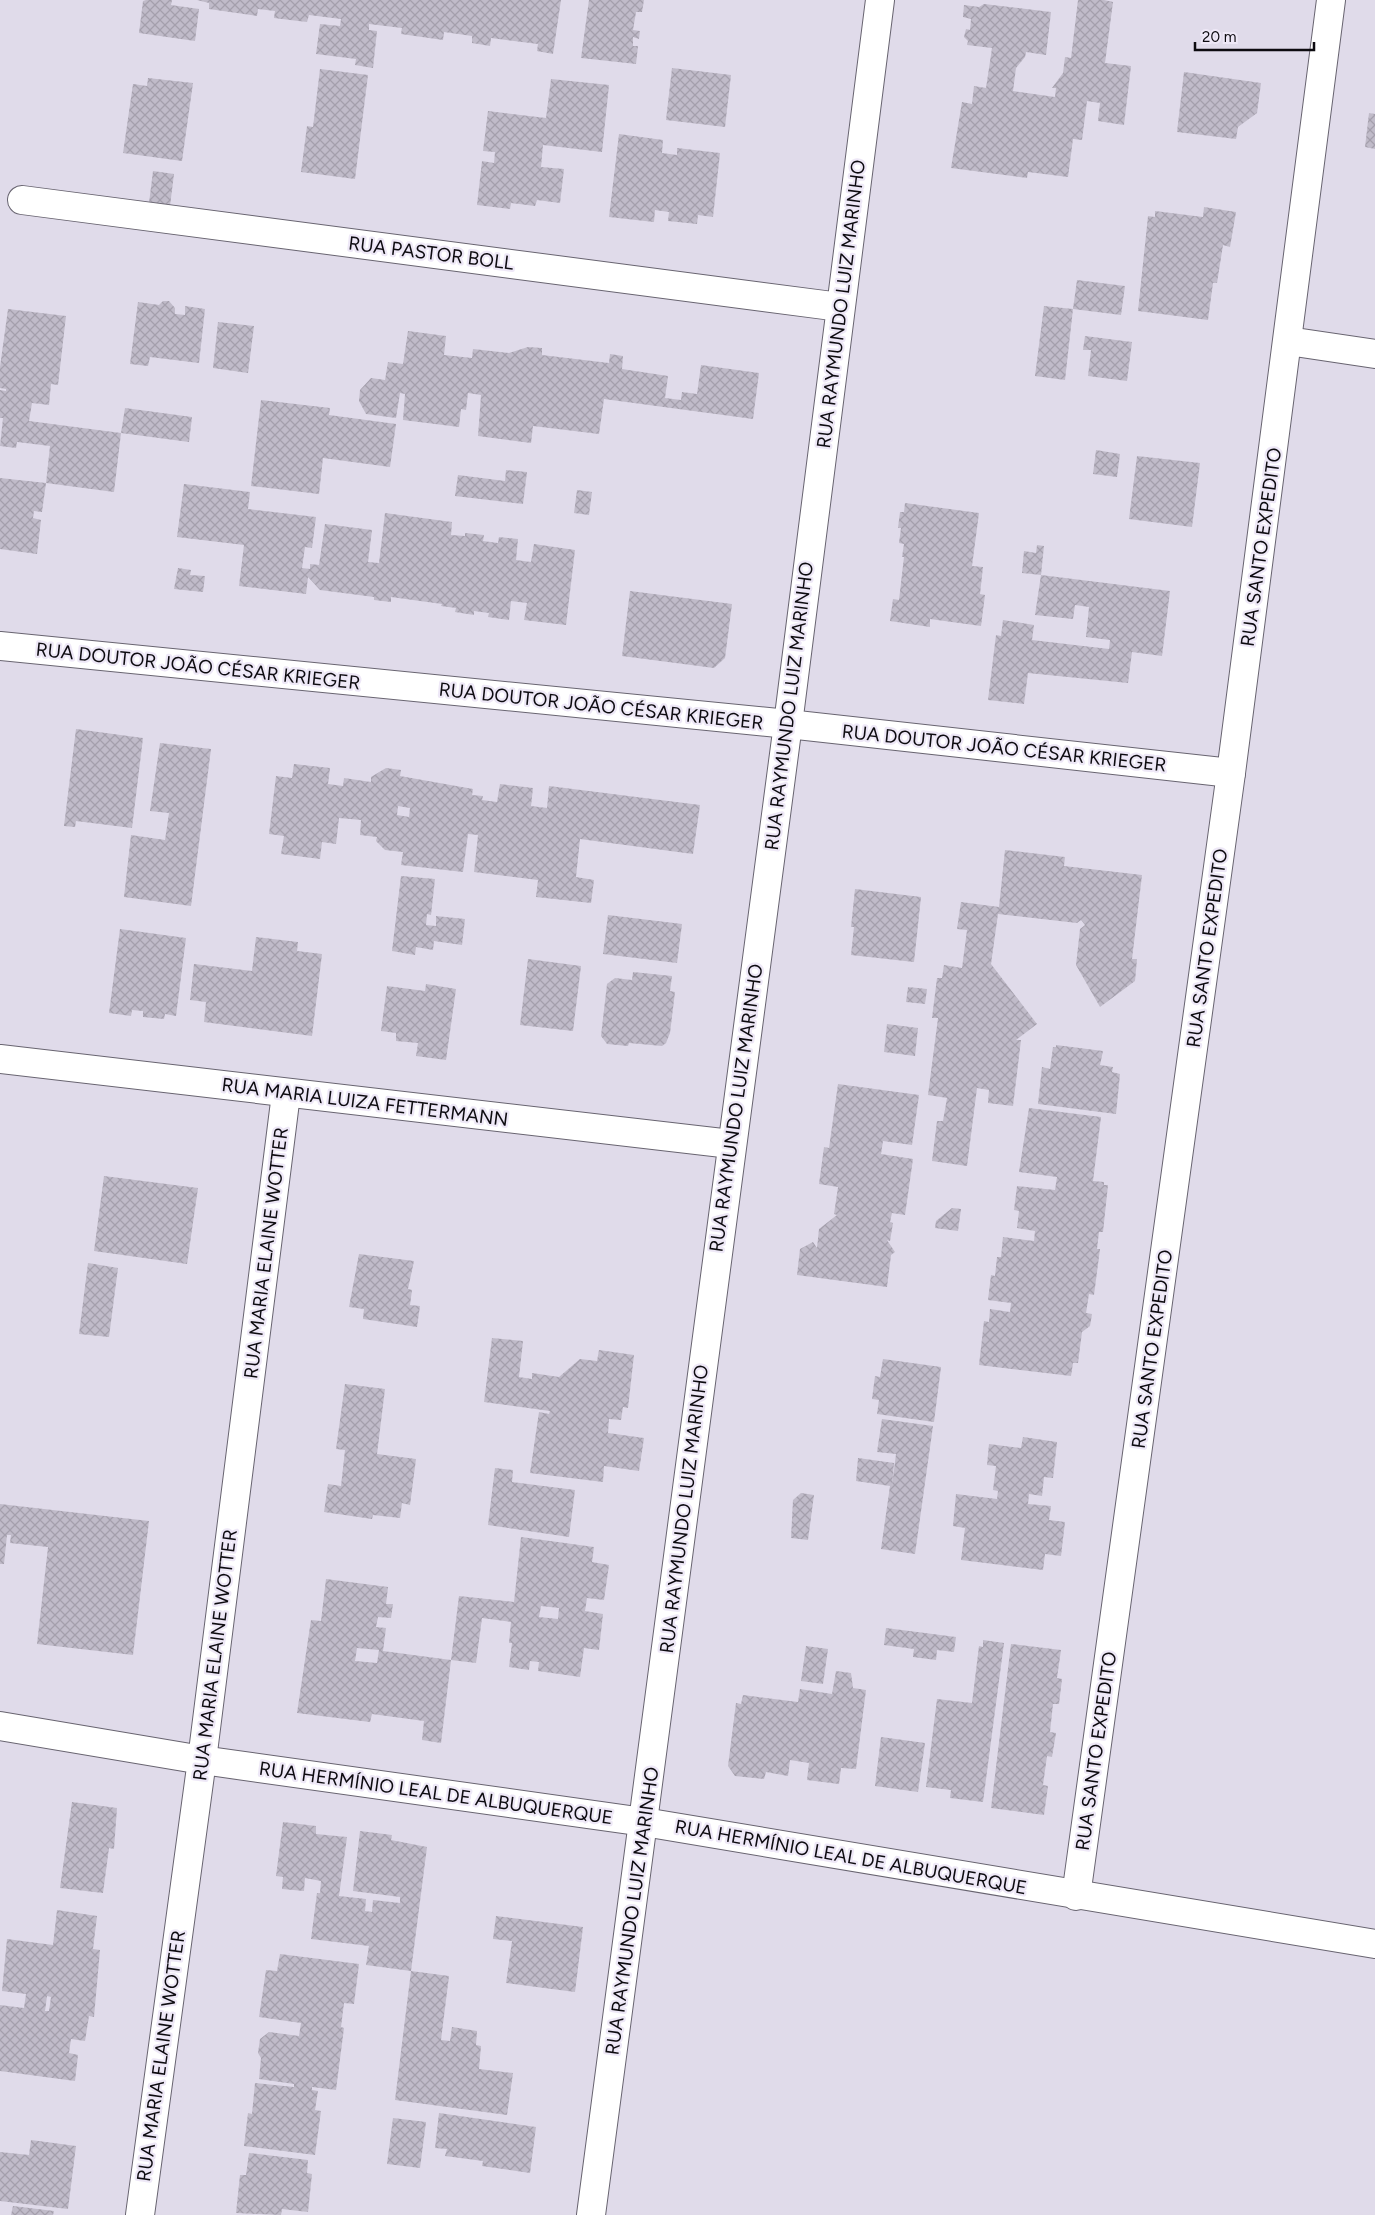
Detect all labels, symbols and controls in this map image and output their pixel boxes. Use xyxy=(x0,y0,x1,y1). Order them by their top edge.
scale bar xyxy=(1195,20,1314,52)
text: 20 m xyxy=(1202,28,1236,46)
street label: RUA RAYMUNDO LUIZ MARINHO xyxy=(812,158,870,450)
street label: RUA PASTOR BOLL xyxy=(347,231,515,275)
street label: RUA SANTO EXPEDITO xyxy=(1236,446,1286,648)
street label: RUA RAYMUNDO LUIZ MARINHO xyxy=(760,560,818,852)
street label: RUA DOUTOR JOÃO CÉSAR KRIEGER xyxy=(35,638,361,694)
street label: RUA DOUTOR JOÃO CÉSAR KRIEGER xyxy=(438,678,764,734)
street label: RUA DOUTOR JOÃO CÉSAR KRIEGER xyxy=(841,720,1167,776)
street label: RUA SANTO EXPEDITO xyxy=(1182,847,1232,1049)
street label: RUA RAYMUNDO LUIZ MARINHO xyxy=(704,962,768,1254)
street label: RUA MARIA LUIZA FETTERMANN xyxy=(220,1073,510,1131)
street label: RUA MARIA ELAINE WOTTER xyxy=(239,1126,293,1380)
street label: RUA SANTO EXPEDITO xyxy=(1127,1248,1177,1450)
street label: RUA RAYMUNDO LUIZ MARINHO xyxy=(655,1363,713,1655)
street label: RUA MARIA ELAINE WOTTER xyxy=(188,1528,242,1782)
street label: RUA SANTO EXPEDITO xyxy=(1071,1650,1121,1852)
street label: RUA HERMÍNIO LEAL DE ALBUQUERQUE xyxy=(258,1757,614,1829)
street label: RUA RAYMUNDO LUIZ MARINHO xyxy=(600,1765,664,2057)
street label: RUA HERMÍNIO LEAL DE ALBUQUERQUE xyxy=(673,1815,1029,1899)
street label: RUA MARIA ELAINE WOTTER xyxy=(132,1929,190,2183)

